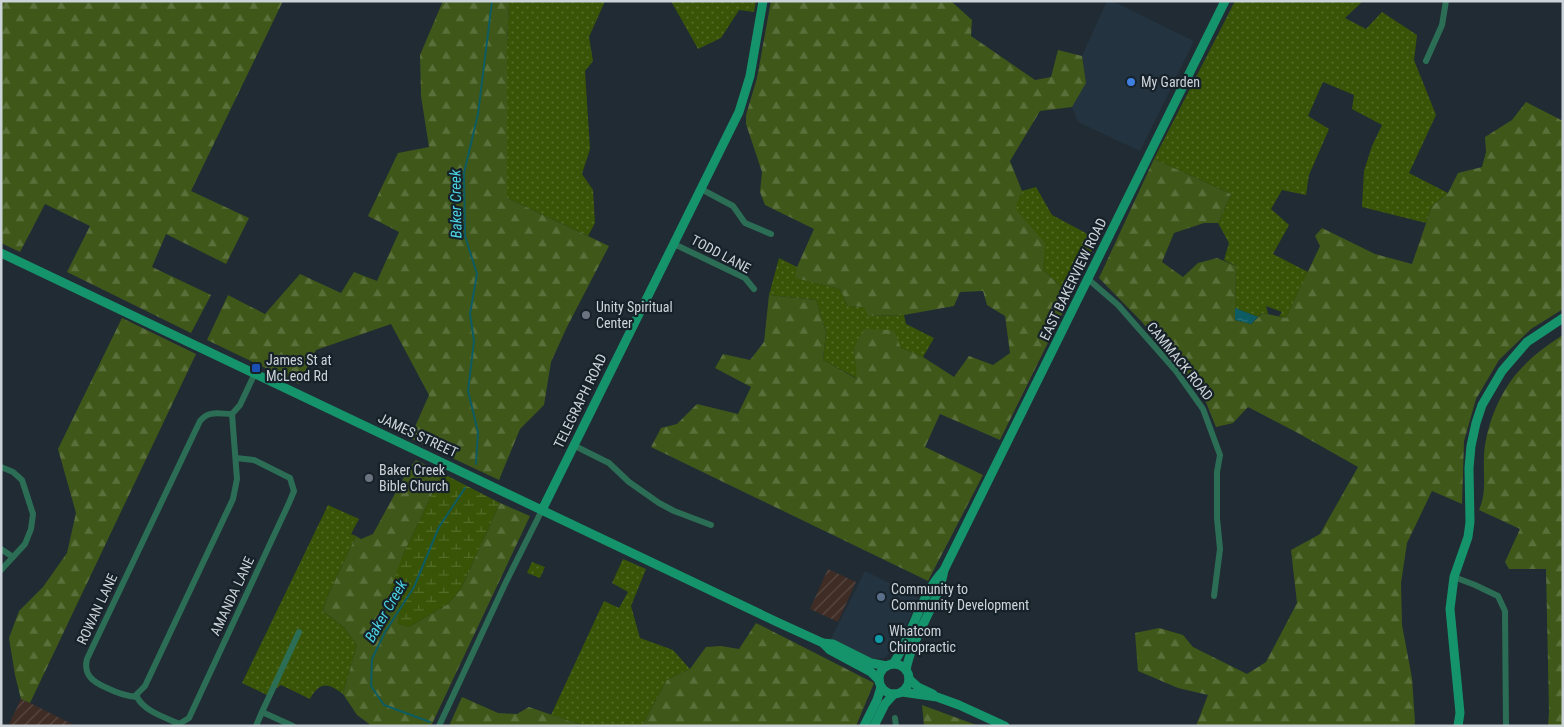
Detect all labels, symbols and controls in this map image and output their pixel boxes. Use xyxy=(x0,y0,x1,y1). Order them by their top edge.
place label: My Garden xyxy=(1141,74,1200,90)
marker: My Garden xyxy=(1125,76,1137,88)
water label: Baker Creek xyxy=(446,169,466,239)
street label: EAST BAKERVIEW ROAD xyxy=(1036,215,1110,343)
street label: TODD LANE xyxy=(688,232,754,276)
place label: Unity Spiritual Center xyxy=(596,299,673,331)
marker: Unity Spiritual Center xyxy=(580,309,592,321)
street label: CAMMACK ROAD xyxy=(1144,319,1216,403)
street label: TELEGRAPH ROAD xyxy=(550,351,610,451)
place label: James St at McLeod Rd xyxy=(266,352,332,384)
marker: James St at McLeod Rd xyxy=(250,362,262,374)
street label: JAMES STREET xyxy=(376,410,460,460)
place label: Baker Creek Bible Church xyxy=(379,462,449,494)
marker: Baker Creek Bible Church xyxy=(363,472,375,484)
street label: AMANDA LANE xyxy=(207,554,257,638)
street label: ROWAN LANE xyxy=(74,571,120,647)
water label: Baker Creek xyxy=(361,576,411,645)
place label: Community to Community Development xyxy=(891,581,1029,613)
marker: Community to Community Development xyxy=(875,591,887,603)
place label: Whatcom Chiropractic xyxy=(889,623,956,655)
marker: Whatcom Chiropractic xyxy=(873,633,885,645)

